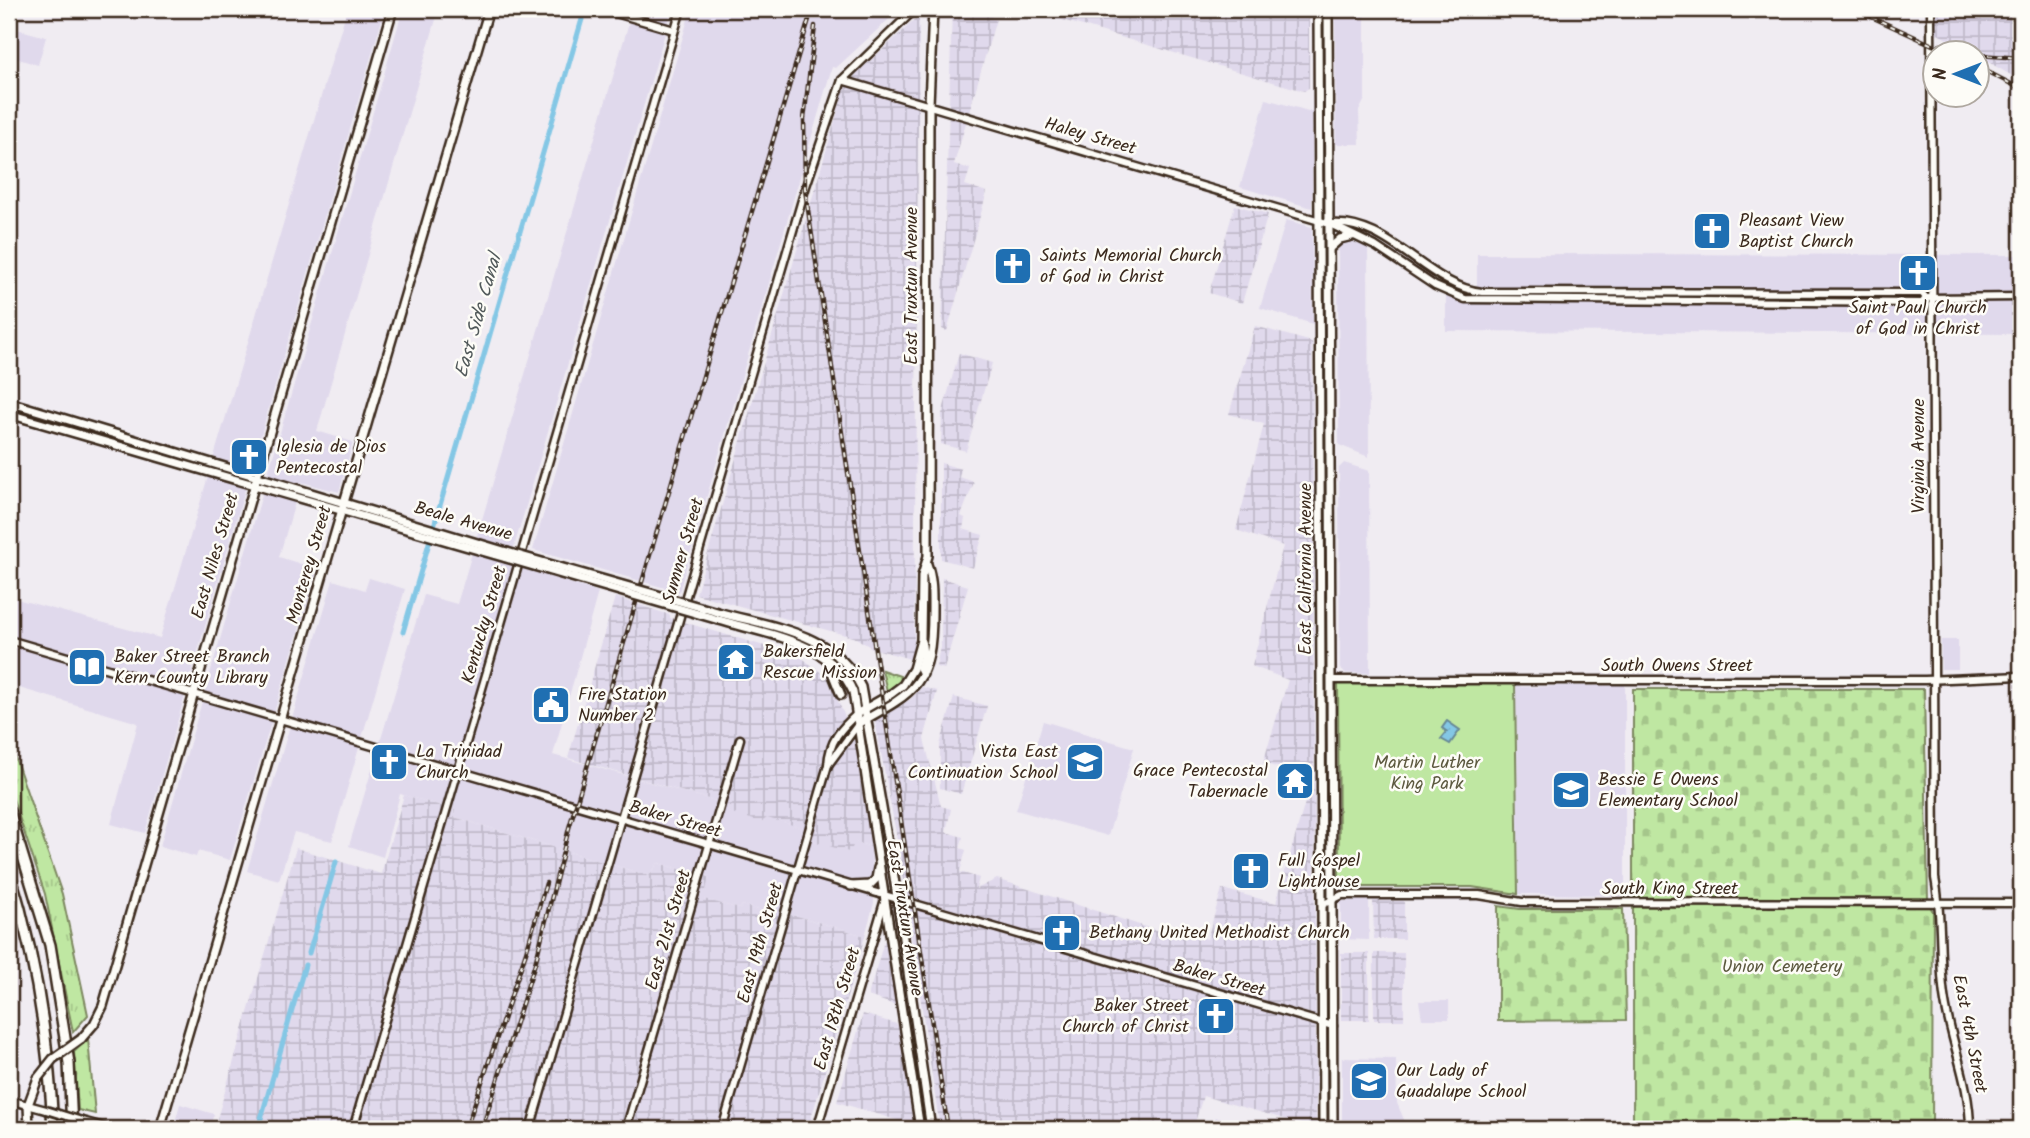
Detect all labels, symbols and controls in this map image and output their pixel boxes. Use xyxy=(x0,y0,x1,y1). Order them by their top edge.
north arrow xyxy=(1922,38,1992,108)
text: N xyxy=(1926,68,1956,80)
street label: Haley Street xyxy=(1041,110,1140,164)
street label: East Truxtun Avenue xyxy=(898,207,927,365)
place label: Pleasant View Baptist Church xyxy=(1739,207,1853,257)
church icon: Pleasant View Baptist Church xyxy=(1691,210,1733,252)
place label: Saints Memorial Church of God in Christ xyxy=(1040,242,1222,292)
church icon: Saints Memorial Church of God in Christ xyxy=(992,245,1034,287)
water label: East Side Canal xyxy=(447,247,512,381)
church icon: Saint Paul Church of God in Christ xyxy=(1897,252,1939,294)
place label: Saint Paul Church of God in Christ xyxy=(1849,294,1987,344)
street label: Virginia Avenue xyxy=(1905,398,1934,514)
place label: Iglesia de Dios Pentecostal xyxy=(276,433,387,483)
church icon: Iglesia de Dios Pentecostal xyxy=(228,436,270,478)
street label: East California Avenue xyxy=(1292,483,1321,655)
street label: East Niles Street xyxy=(184,488,248,623)
street label: Beale Avenue xyxy=(411,494,515,550)
street label: Sumner Street xyxy=(655,494,713,607)
street label: Monterey Street xyxy=(279,501,341,628)
street label: Kentucky Street xyxy=(454,562,516,687)
place label: Bakersfield Rescue Mission xyxy=(763,638,877,688)
temple icon: Bakersfield Rescue Mission xyxy=(715,641,757,683)
place label: Baker Street Branch Kern County Library xyxy=(114,643,270,693)
library icon: Baker Street Branch Kern County Library xyxy=(66,646,108,688)
street label: South Owens Street xyxy=(1601,652,1754,681)
place label: Fire Station Number 2 xyxy=(578,681,667,731)
public building icon: Fire Station Number 2 xyxy=(530,684,572,726)
place label: La Trinidad Church xyxy=(416,738,503,788)
place label: Vista East Continuation School xyxy=(907,738,1059,788)
church icon: La Trinidad Church xyxy=(368,741,410,783)
school or university icon: Vista East Continuation School xyxy=(1064,741,1106,783)
park label: Martin Luther King Park xyxy=(1374,749,1481,799)
place label: Grace Pentecostal Tabernacle xyxy=(1133,757,1269,807)
temple icon: Grace Pentecostal Tabernacle xyxy=(1274,760,1316,802)
place label: Bessie E Owens Elementary School xyxy=(1598,766,1739,816)
school or university icon: Bessie E Owens Elementary School xyxy=(1550,769,1592,811)
street label: Baker Street xyxy=(625,793,726,847)
street label: East Truxtun Avenue xyxy=(877,838,931,998)
place label: Full Gospel Lighthouse xyxy=(1278,847,1361,897)
church icon: Full Gospel Lighthouse xyxy=(1230,850,1272,892)
street label: East 21st Street xyxy=(638,865,700,994)
street label: South King Street xyxy=(1602,875,1739,904)
street label: East 19th Street xyxy=(730,878,792,1007)
church icon: Bethany United Methodist Church xyxy=(1041,912,1083,954)
place label: Bethany United Methodist Church xyxy=(1089,919,1350,948)
street label: East 18th Street xyxy=(807,943,870,1074)
street label: Baker Street xyxy=(1169,952,1270,1006)
park label: Union Cemetery xyxy=(1722,953,1843,982)
street label: East 4th Street xyxy=(1943,972,1995,1097)
place label: Baker Street Church of Christ xyxy=(1062,992,1190,1042)
church icon: Baker Street Church of Christ xyxy=(1195,995,1237,1037)
place label: Our Lady of Guadalupe School xyxy=(1396,1057,1527,1107)
school or university icon: Our Lady of Guadalupe School xyxy=(1348,1060,1390,1102)

